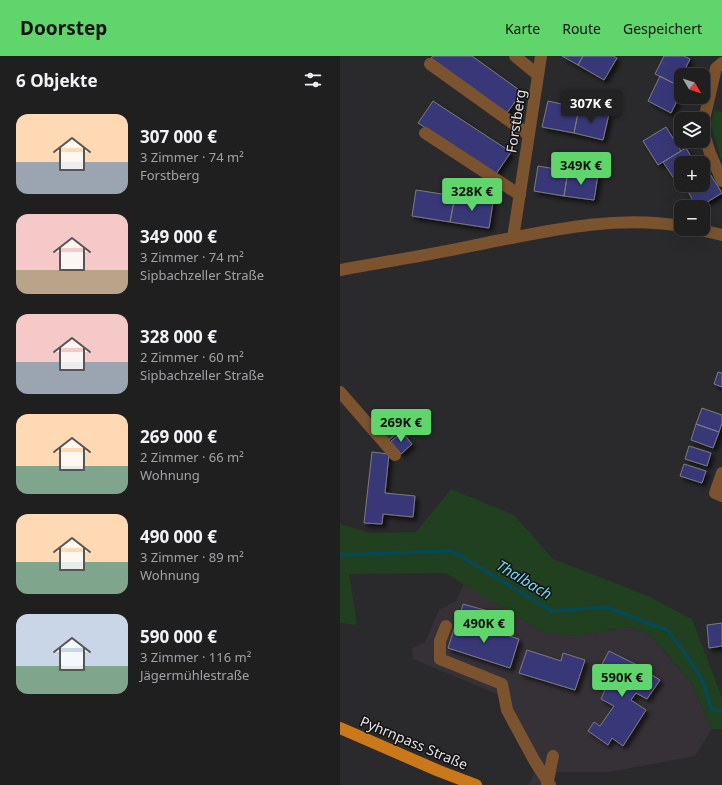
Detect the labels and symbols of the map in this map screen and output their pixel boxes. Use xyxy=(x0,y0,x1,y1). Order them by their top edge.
north arrow xyxy=(674,68,710,104)
street label: Forstberg xyxy=(501,88,530,154)
pin: 307K € xyxy=(558,90,624,124)
pin: 349K € xyxy=(548,152,614,186)
pin: 328K € xyxy=(439,178,505,212)
pin: 269K € xyxy=(368,409,434,443)
water label: Thalbach xyxy=(493,555,556,603)
pin: 490K € xyxy=(451,610,517,644)
pin: 590K € xyxy=(589,664,655,698)
street label: Pyhrnpass Straße xyxy=(358,711,471,774)

